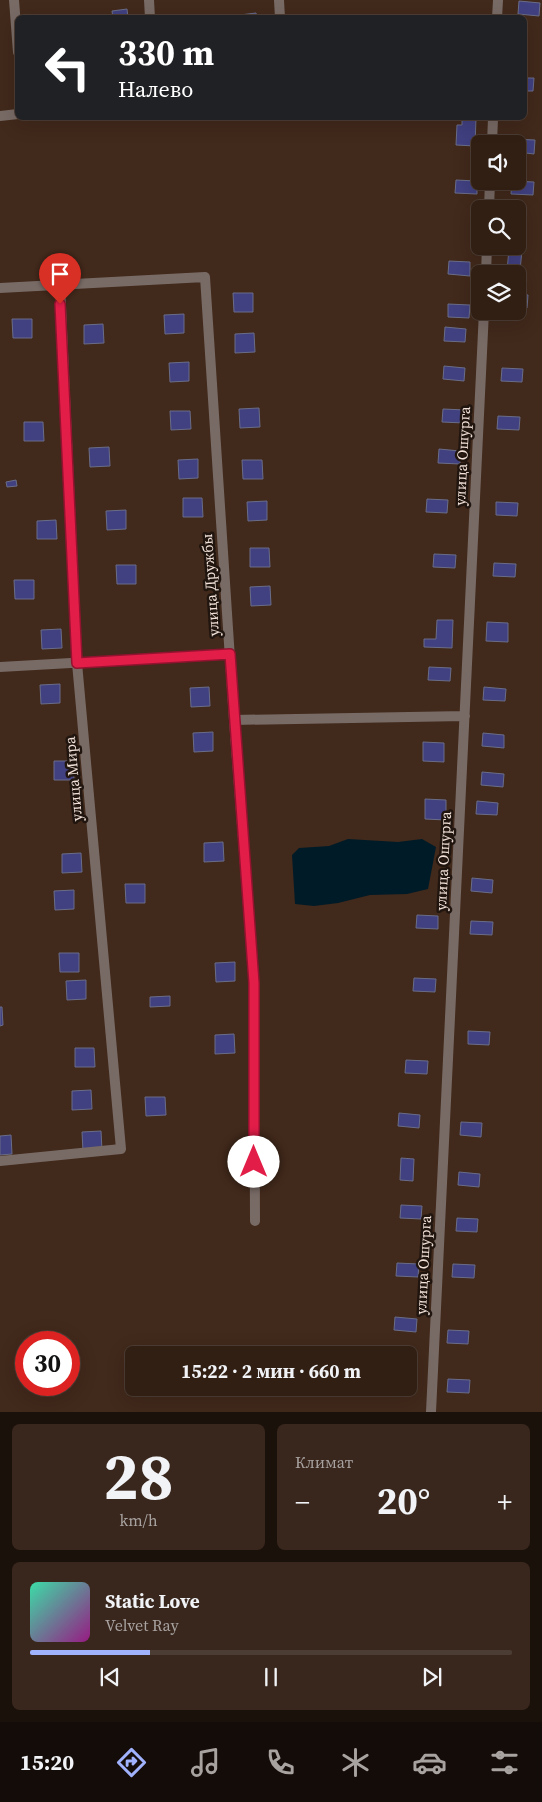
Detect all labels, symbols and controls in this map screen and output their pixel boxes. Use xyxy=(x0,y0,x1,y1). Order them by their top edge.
text: 330 m xyxy=(118,29,214,77)
icon: left xyxy=(35,35,100,100)
text: Налево xyxy=(118,74,193,104)
map controls xyxy=(471,135,526,320)
button: sound xyxy=(471,135,526,190)
button: search xyxy=(471,200,526,255)
pin xyxy=(39,253,81,304)
icon: arrive xyxy=(46,260,74,288)
button: layers xyxy=(471,265,526,320)
street label: улица Ошурга xyxy=(449,405,475,506)
street label: улица Дружбы xyxy=(196,533,224,637)
street label: улица Мира xyxy=(59,735,87,822)
street label: улица Ошурга xyxy=(430,810,456,911)
position arrow xyxy=(227,1135,279,1187)
street label: улица Ошурга xyxy=(410,1214,436,1315)
speed limit sign: 30 xyxy=(15,1331,80,1396)
text: 15:22 · 2 мин · 660 m xyxy=(181,1358,361,1384)
text: 28 xyxy=(103,1432,174,1521)
text: Климат xyxy=(295,1451,353,1473)
text: 20° xyxy=(377,1475,430,1527)
text: − xyxy=(295,1483,310,1521)
text: + xyxy=(497,1483,512,1521)
text: km/h xyxy=(119,1509,158,1531)
text: Static Love xyxy=(105,1588,200,1614)
text: Velvet Ray xyxy=(105,1614,179,1636)
icon: previous xyxy=(96,1663,124,1691)
icon: pause xyxy=(257,1663,285,1691)
icon: next xyxy=(418,1663,446,1691)
icon: directions xyxy=(114,1745,149,1780)
icon: music xyxy=(188,1745,223,1780)
icon: phone xyxy=(263,1745,298,1780)
icon: climate xyxy=(338,1745,373,1780)
icon: car xyxy=(412,1745,447,1780)
icon: filters xyxy=(487,1745,522,1780)
text: 15:20 xyxy=(20,1747,74,1777)

